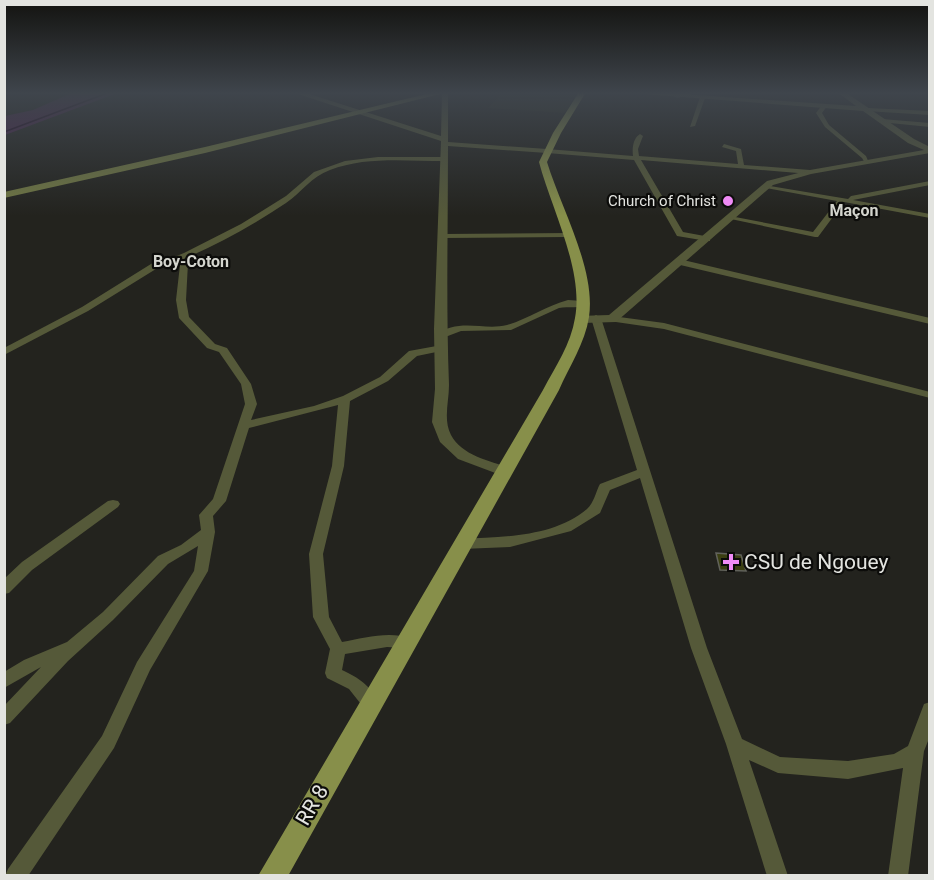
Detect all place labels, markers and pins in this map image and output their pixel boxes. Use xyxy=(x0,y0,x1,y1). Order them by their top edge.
place label: Church of Christ xyxy=(608,192,716,210)
marker: Church of Christ xyxy=(721,194,735,208)
place label: CSU de Ngouey xyxy=(744,550,888,574)
marker: CSU de Ngouey xyxy=(722,553,740,571)

